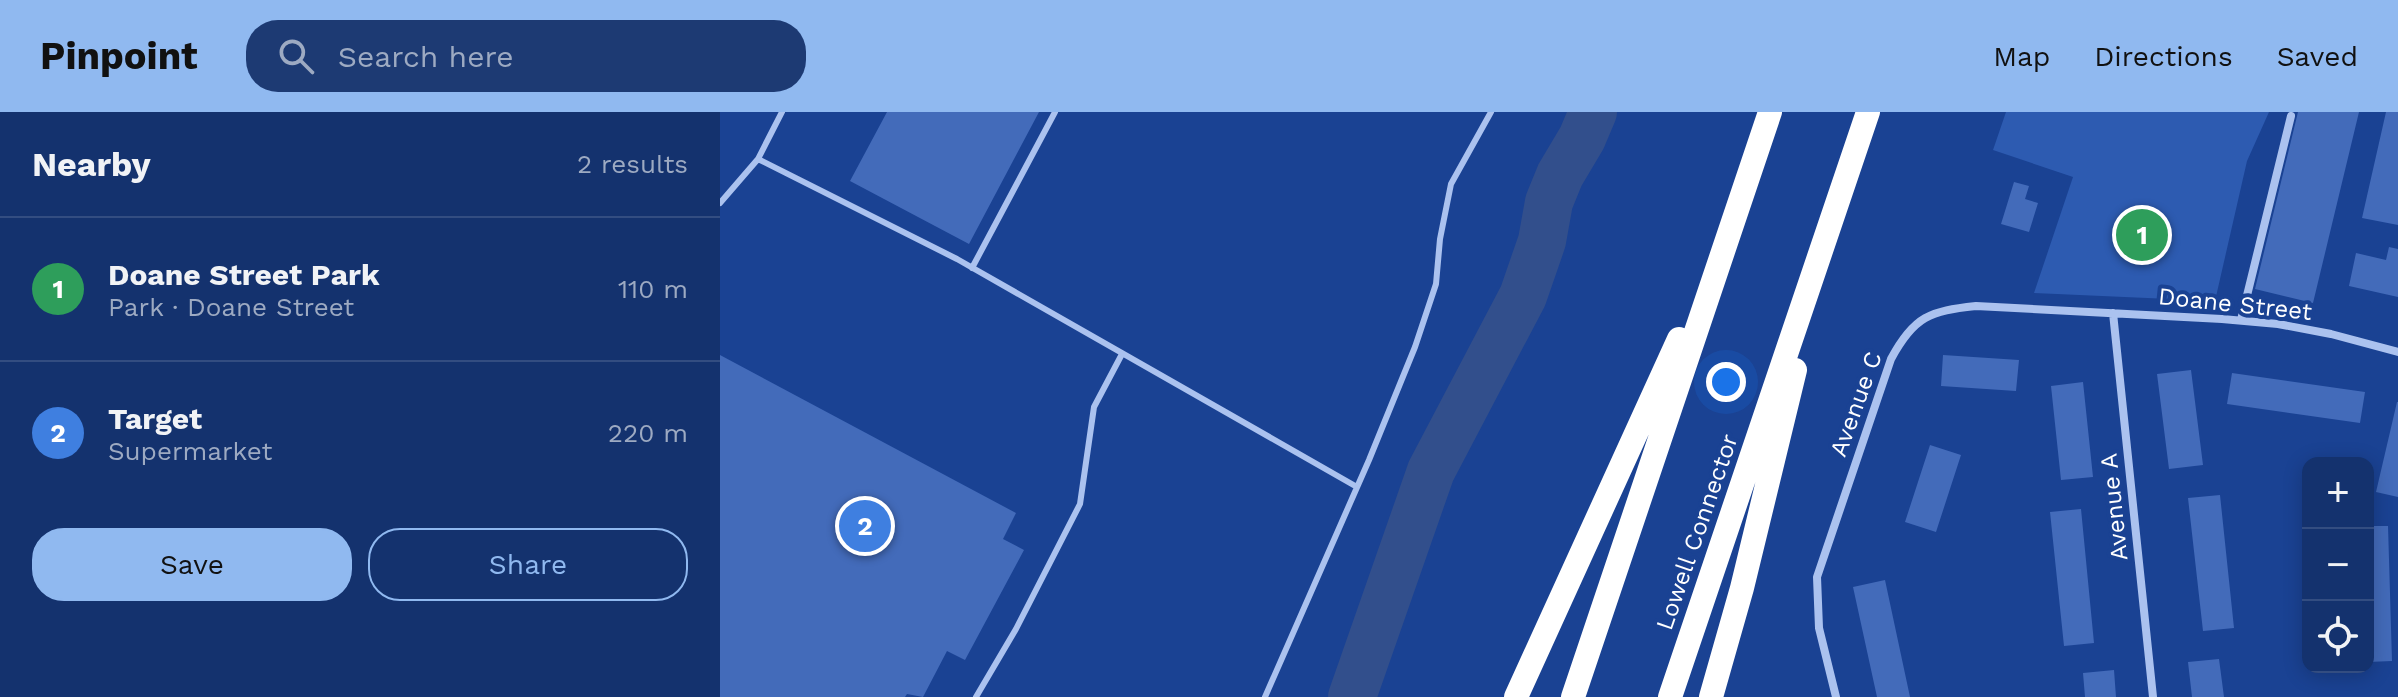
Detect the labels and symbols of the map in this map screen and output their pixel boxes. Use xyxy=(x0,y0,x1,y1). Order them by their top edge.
pin: 1 xyxy=(2116,205,2168,265)
street label: Doane Street xyxy=(2157,282,2313,326)
street label: Avenue C xyxy=(1824,348,1888,460)
your location xyxy=(1706,362,1746,402)
street label: Lowell Connector xyxy=(1650,430,1744,634)
street label: Avenue A xyxy=(2094,452,2134,562)
pin: 2 xyxy=(839,496,891,556)

